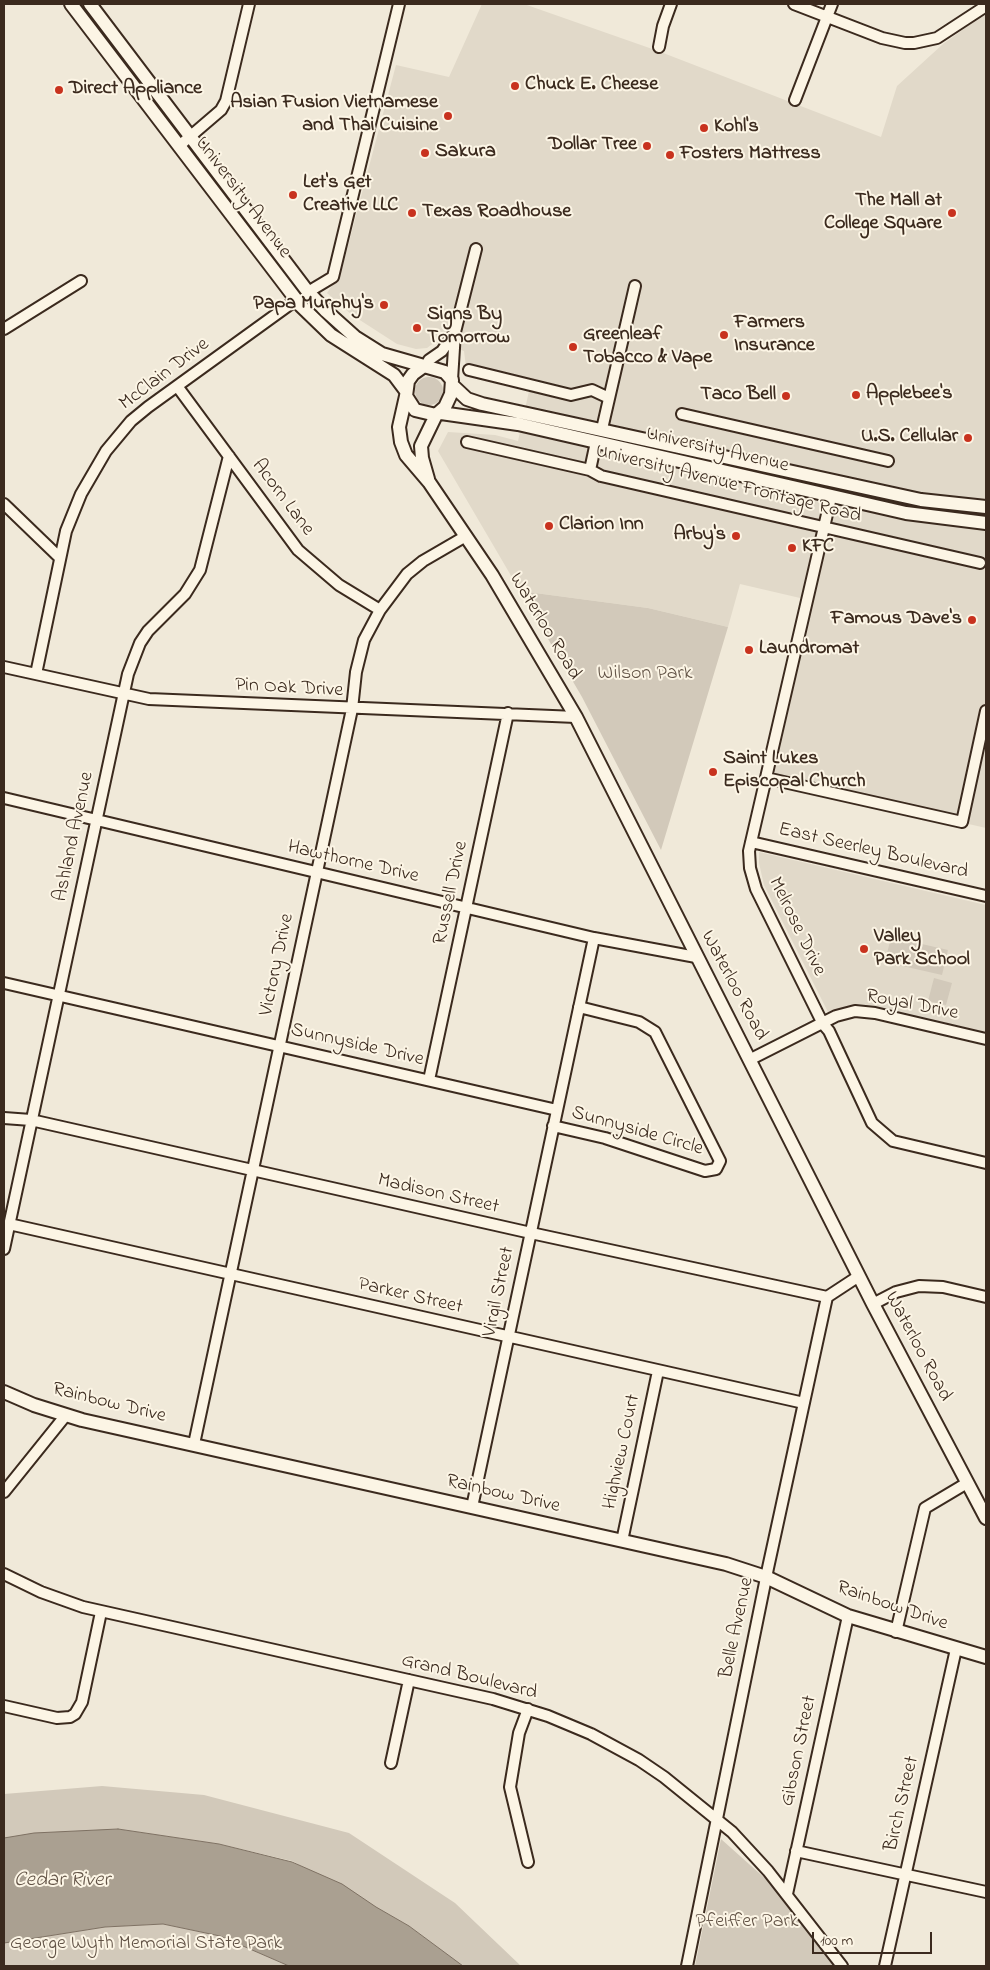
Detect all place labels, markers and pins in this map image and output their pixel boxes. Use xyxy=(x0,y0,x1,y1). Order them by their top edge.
place label: Chuck E. Cheese xyxy=(525,74,658,98)
place label: Direct Appliance xyxy=(69,78,202,102)
marker: Chuck E. Cheese xyxy=(509,80,521,92)
marker: Direct Appliance xyxy=(53,84,65,96)
place label: Asian Fusion Vietnamese and Thai Cuisine xyxy=(230,92,438,139)
marker: Asian Fusion Vietnamese and Thai Cuisine xyxy=(442,110,454,122)
place label: Kohl's xyxy=(714,116,759,140)
marker: Kohl's xyxy=(698,122,710,134)
place label: Dollar Tree xyxy=(548,134,637,158)
marker: Dollar Tree xyxy=(641,140,653,152)
place label: Sakura xyxy=(435,141,496,165)
place label: Fosters Mattress xyxy=(680,143,821,167)
marker: Sakura xyxy=(419,147,431,159)
marker: Fosters Mattress xyxy=(664,149,676,161)
place label: Let's Get Creative LLC xyxy=(303,172,398,219)
marker: Let's Get Creative LLC xyxy=(287,189,299,201)
place label: The Mall at College Square xyxy=(824,190,942,237)
place label: Texas Roadhouse xyxy=(422,201,571,225)
marker: Texas Roadhouse xyxy=(406,207,418,219)
marker: The Mall at College Square xyxy=(946,207,958,219)
place label: Papa Murphy's xyxy=(253,293,374,317)
marker: Papa Murphy's xyxy=(378,299,390,311)
place label: Signs By Tomorrow xyxy=(427,304,510,351)
place label: Farmers Insurance xyxy=(734,312,815,359)
marker: Signs By Tomorrow xyxy=(411,322,423,334)
place label: Greenleaf Tobacco & Vape xyxy=(583,324,712,371)
marker: Farmers Insurance xyxy=(718,329,730,341)
marker: Greenleaf Tobacco & Vape xyxy=(567,341,579,353)
place label: Applebee's xyxy=(866,383,953,407)
place label: Taco Bell xyxy=(700,384,776,408)
marker: Applebee's xyxy=(850,389,862,401)
marker: Taco Bell xyxy=(780,390,792,402)
place label: U.S. Cellular xyxy=(861,426,958,450)
marker: U.S. Cellular xyxy=(962,432,974,444)
place label: Clarion Inn xyxy=(559,514,644,538)
marker: Clarion Inn xyxy=(543,520,555,532)
place label: Arby's xyxy=(674,524,726,548)
marker: Arby's xyxy=(730,530,742,542)
place label: KFC xyxy=(802,536,834,560)
marker: KFC xyxy=(786,542,798,554)
place label: Famous Dave's xyxy=(831,608,962,632)
marker: Famous Dave's xyxy=(966,614,978,626)
place label: Laundromat xyxy=(759,638,859,662)
marker: Laundromat xyxy=(743,644,755,656)
place label: Saint Lukes Episcopal Church xyxy=(723,748,866,795)
marker: Saint Lukes Episcopal Church xyxy=(707,766,719,778)
place label: Valley Park School xyxy=(874,926,970,973)
marker: Valley Park School xyxy=(858,943,870,955)

